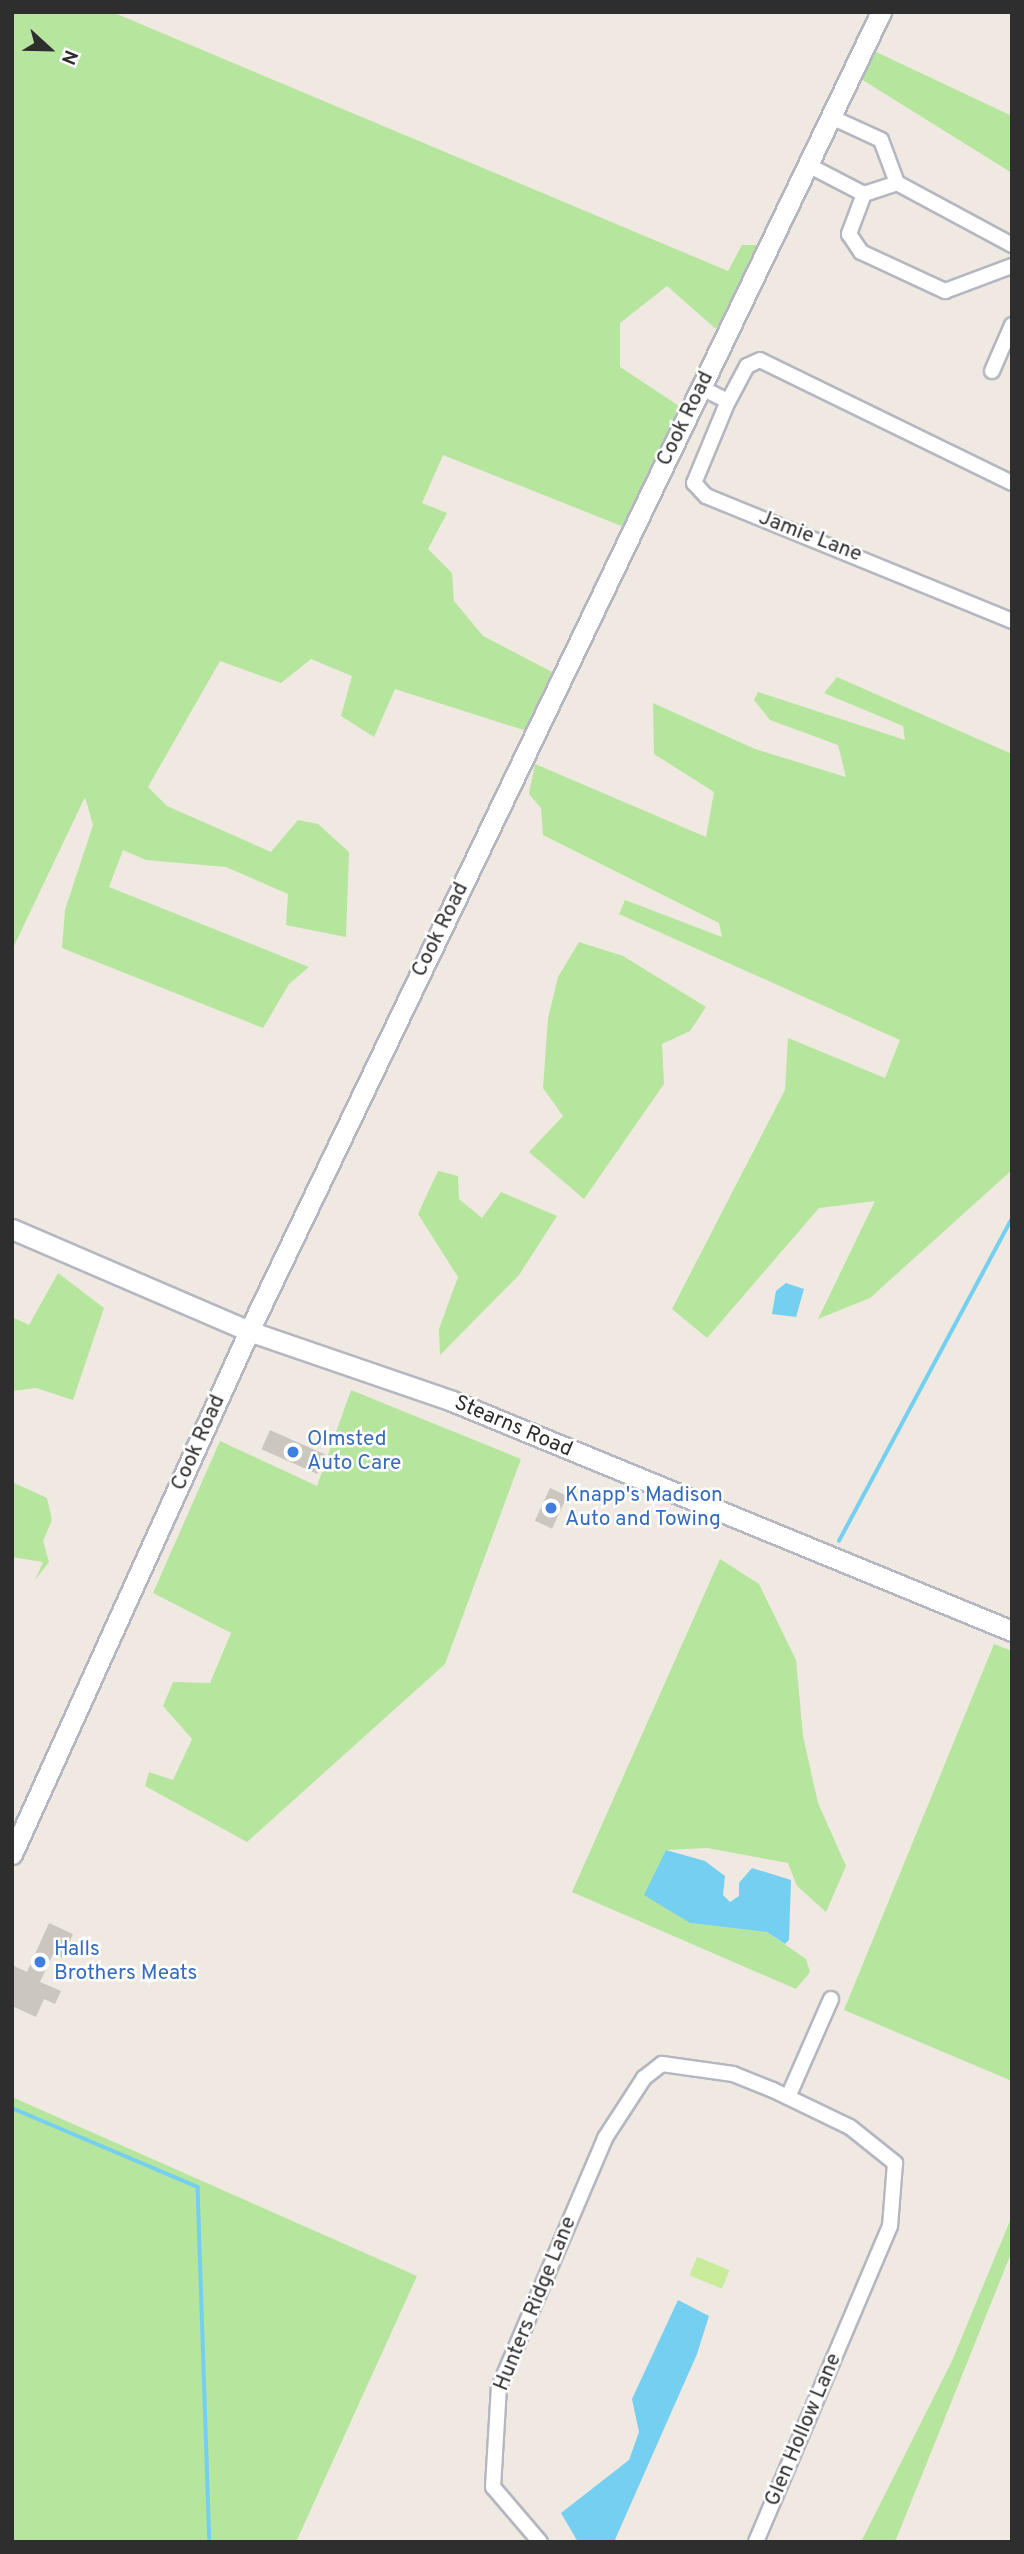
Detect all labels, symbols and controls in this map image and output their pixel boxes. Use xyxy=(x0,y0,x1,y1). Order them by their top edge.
north arrow xyxy=(14,14,84,84)
text: N xyxy=(55,46,82,68)
street label: Cook Road xyxy=(652,368,720,470)
street label: Jamie Lane xyxy=(755,506,865,568)
street label: Cook Road xyxy=(407,879,475,981)
street label: Cook Road xyxy=(167,1391,231,1495)
street label: Stearns Road xyxy=(450,1391,576,1463)
place label: Olmsted Auto Care xyxy=(307,1427,401,1477)
marker: Olmsted Auto Care xyxy=(285,1444,301,1460)
place label: Knapp's Madison Auto and Towing xyxy=(565,1483,723,1533)
marker: Knapp's Madison Auto and Towing xyxy=(543,1500,559,1516)
place label: Halls Brothers Meats xyxy=(54,1937,197,1987)
marker: Halls Brothers Meats xyxy=(32,1954,48,1970)
street label: Hunters Ridge Lane xyxy=(490,2213,582,2395)
street label: Glen Hollow Lane xyxy=(760,2350,848,2510)

